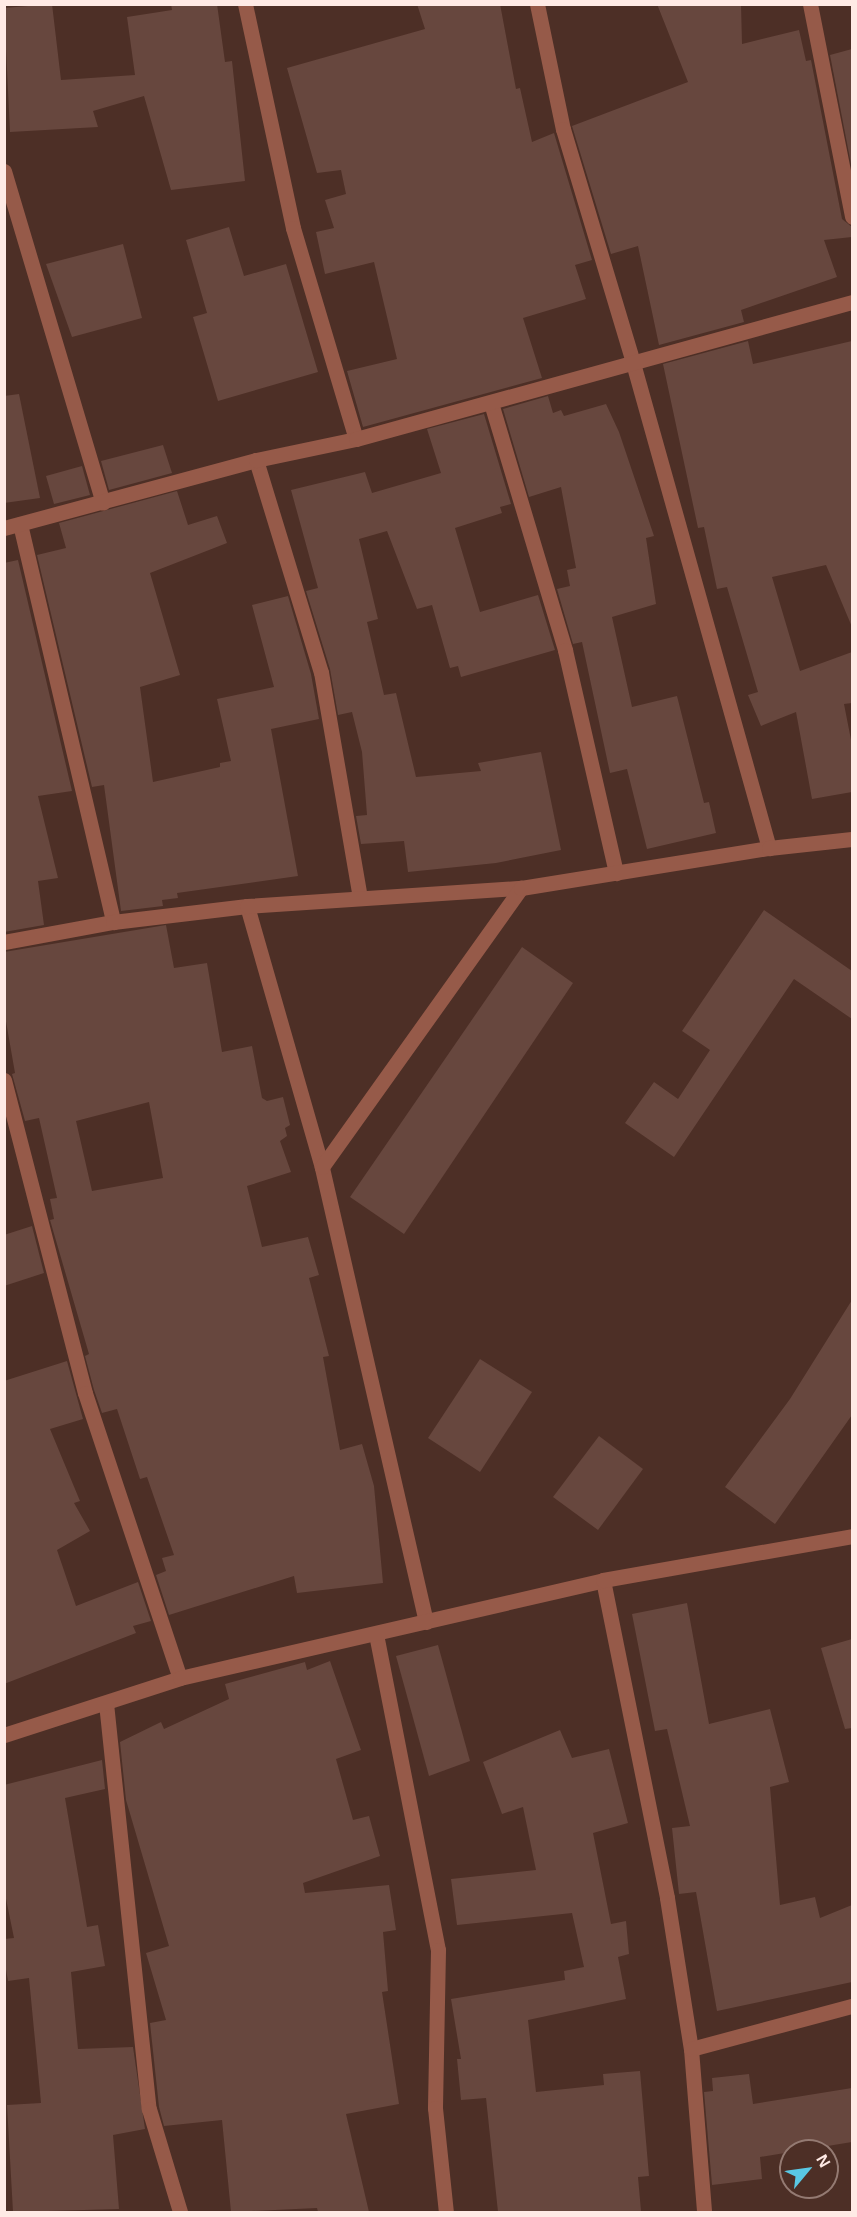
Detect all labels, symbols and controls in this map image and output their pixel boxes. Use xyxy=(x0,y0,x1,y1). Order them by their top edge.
north arrow xyxy=(779,2139,839,2199)
text: N xyxy=(813,2152,834,2170)

